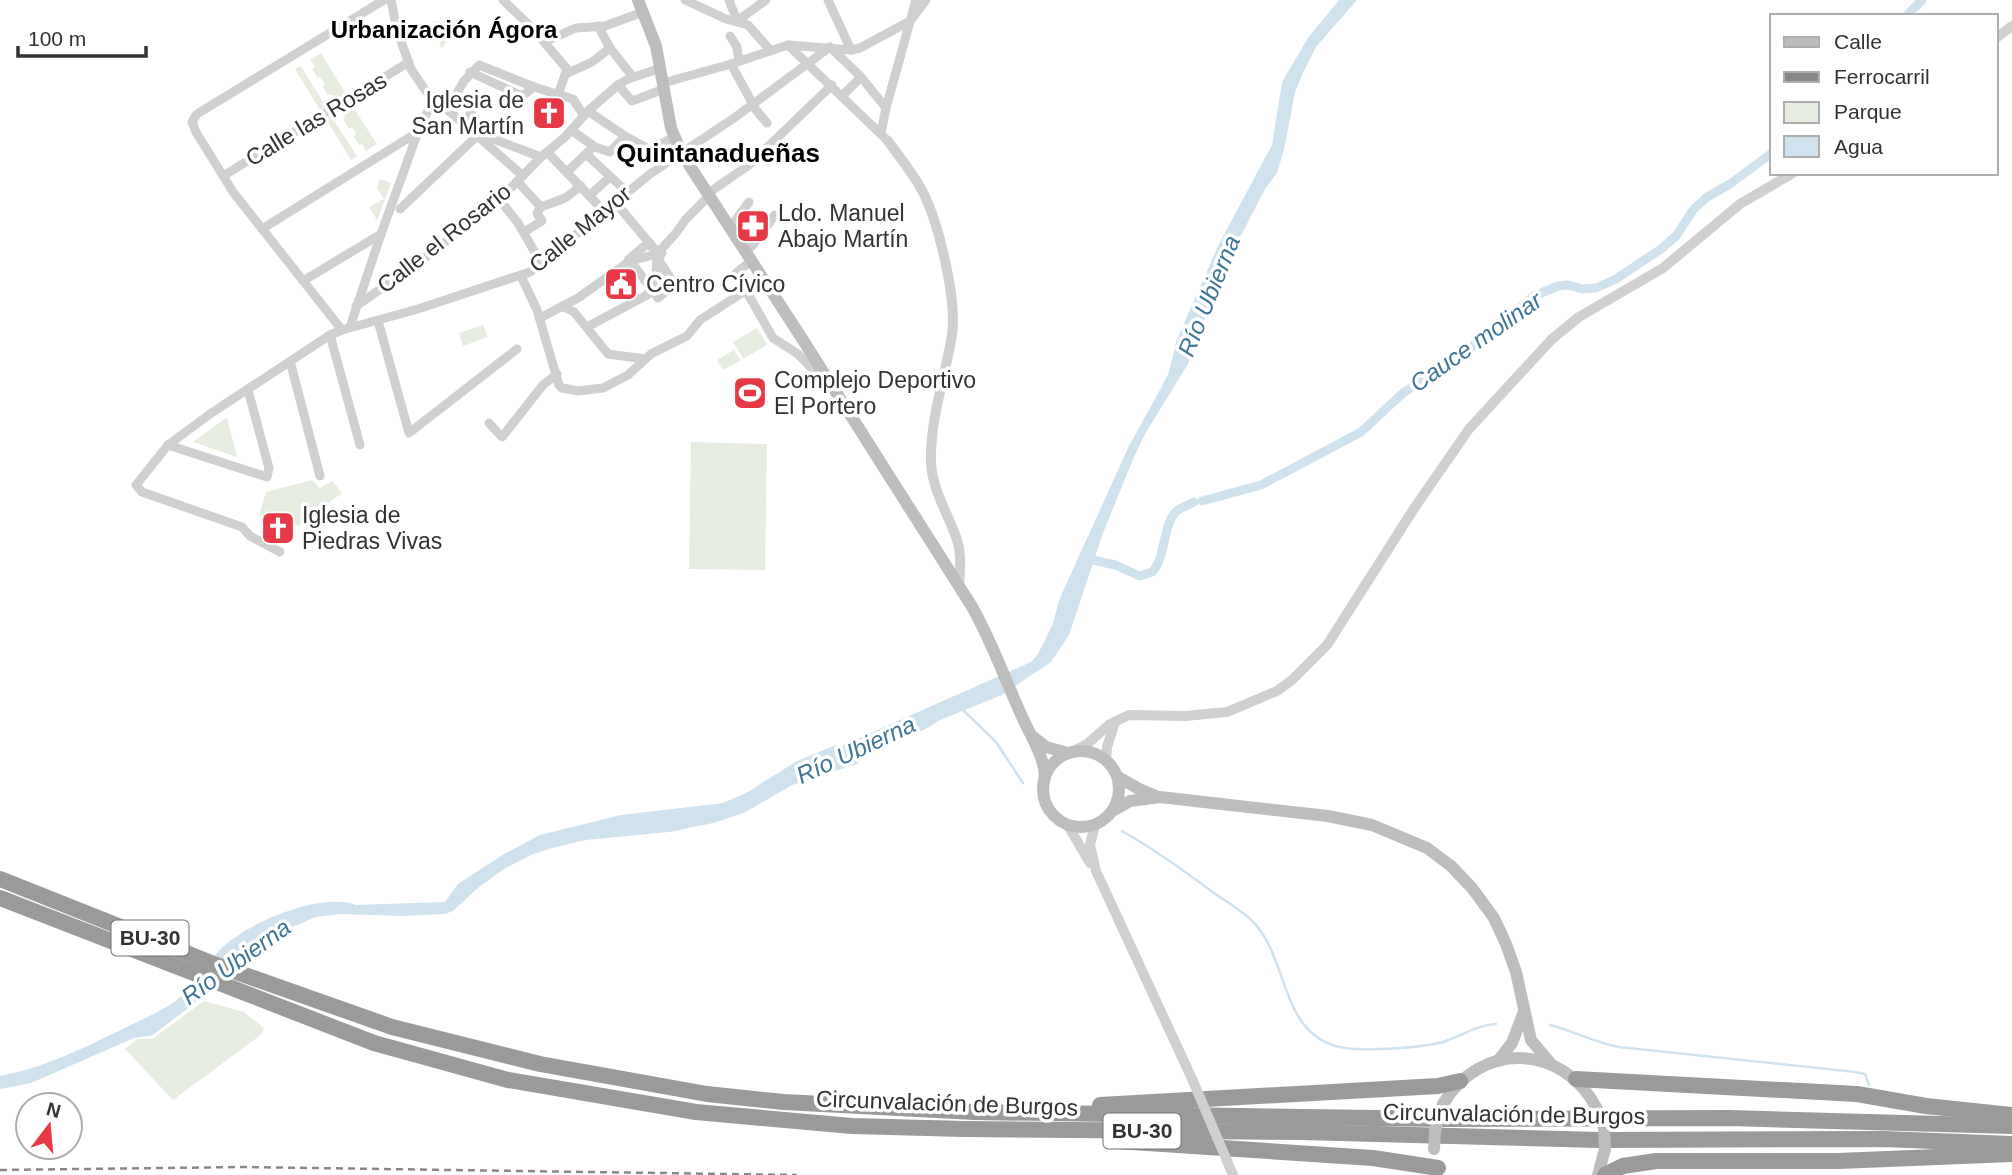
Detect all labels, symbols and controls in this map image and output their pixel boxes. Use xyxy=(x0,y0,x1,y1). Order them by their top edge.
scale bar xyxy=(18,14,145,58)
legend xyxy=(1770,14,1998,175)
district label: Urbanización Ágora xyxy=(331,16,558,43)
text: 100 m xyxy=(28,27,86,50)
text: Calle xyxy=(1834,30,1882,53)
text: Ferrocarril xyxy=(1834,65,1930,88)
street label: Calle las Rosas xyxy=(241,67,391,171)
place label: Iglesia de San Martín xyxy=(412,87,524,139)
church icon: Iglesia de San Martín xyxy=(530,94,568,132)
text: Parque xyxy=(1834,100,1902,123)
text: Agua xyxy=(1834,135,1883,158)
district label: Quintanadueñas xyxy=(616,138,820,168)
street label: Calle el Rosario xyxy=(372,178,516,298)
street label: Calle Mayor xyxy=(524,180,636,278)
place label: Ldo. Manuel Abajo Martín xyxy=(778,200,908,252)
pharmacy icon: Ldo. Manuel Abajo Martín xyxy=(734,207,772,245)
water label: Río Ubierna xyxy=(1172,231,1245,360)
public building icon: Centro Cívico xyxy=(602,265,640,303)
place label: Centro Cívico xyxy=(646,271,785,297)
water label: Cauce molinar xyxy=(1405,286,1548,397)
place label: Complejo Deportivo El Portero xyxy=(774,367,976,419)
sports icon: Complejo Deportivo El Portero xyxy=(731,374,769,412)
place label: Iglesia de Piedras Vivas xyxy=(302,502,442,554)
church icon: Iglesia de Piedras Vivas xyxy=(259,509,297,547)
water label: Río Ubierna xyxy=(792,710,920,789)
water label: Río Ubierna xyxy=(176,913,295,1010)
road number: BU-30 xyxy=(111,920,188,956)
street label: Circunvalación de Burgos xyxy=(816,1085,1078,1121)
north arrow xyxy=(14,1091,84,1161)
text: N xyxy=(44,1098,63,1122)
street label: Circunvalación de Burgos xyxy=(1383,1099,1645,1129)
road number: BU-30 xyxy=(1104,1114,1180,1148)

